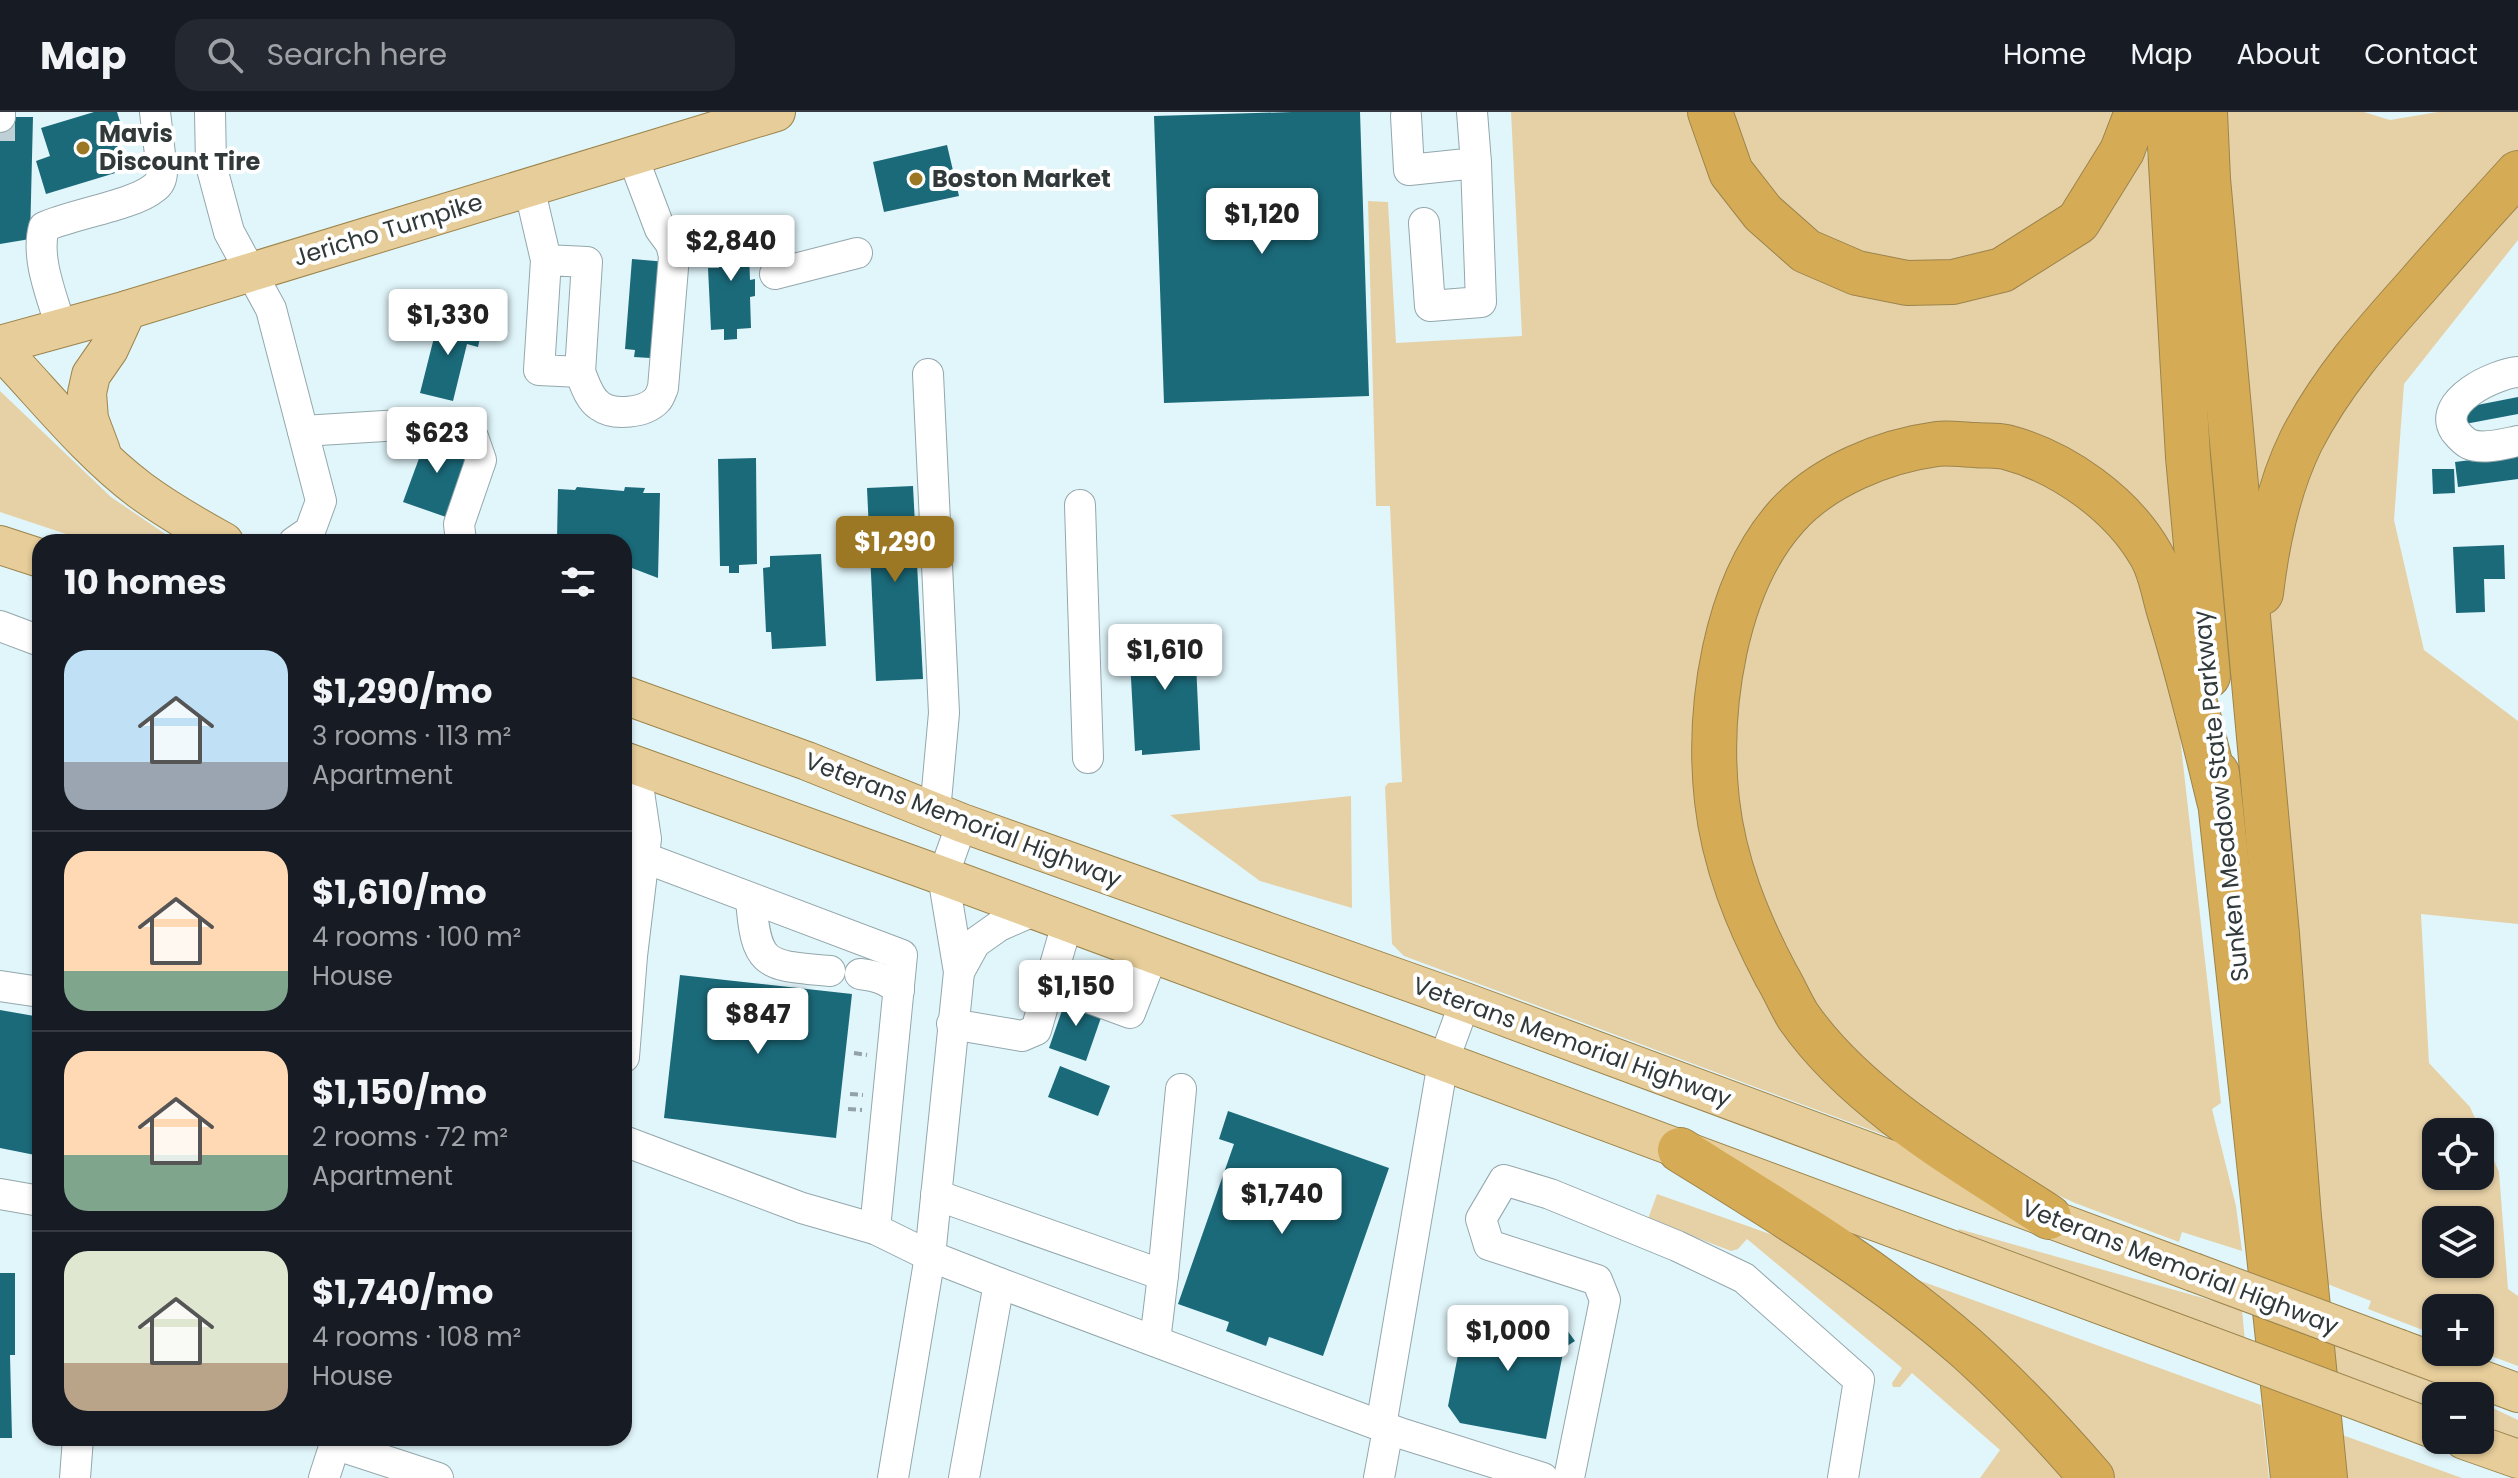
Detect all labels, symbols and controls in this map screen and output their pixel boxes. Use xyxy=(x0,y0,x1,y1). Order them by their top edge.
search box xyxy=(175,19,735,91)
text: Map xyxy=(40,29,127,82)
icon: search xyxy=(203,33,247,77)
text: Search here xyxy=(267,33,447,76)
text: Home xyxy=(2003,35,2086,74)
text: Map xyxy=(2130,35,2192,74)
text: About xyxy=(2236,35,2320,74)
text: Contact xyxy=(2364,35,2478,74)
place label: Mavis Discount Tire xyxy=(99,117,260,178)
marker: Mavis Discount Tire xyxy=(74,139,92,157)
place label: Boston Market xyxy=(932,162,1111,195)
marker: Boston Market xyxy=(907,170,925,188)
street label: Jericho Turnpike xyxy=(289,185,486,274)
pin: $1,120 xyxy=(1197,188,1327,256)
text: $1,120 xyxy=(1224,196,1300,232)
pin: $2,840 xyxy=(666,215,796,283)
text: $2,840 xyxy=(686,223,776,259)
pin: $1,330 xyxy=(383,289,513,357)
text: $1,330 xyxy=(407,297,489,333)
pin: $623 xyxy=(390,407,484,475)
text: $623 xyxy=(405,415,469,451)
pin: $1,290 xyxy=(830,516,960,584)
text: $1,290 xyxy=(854,524,936,560)
text: 10 homes xyxy=(64,558,227,606)
icon: filters xyxy=(556,560,600,604)
street label: Sunken Meadow State Parkway xyxy=(2185,608,2256,983)
pin: $1,610 xyxy=(1100,624,1230,692)
text: $1,610 xyxy=(1126,632,1204,668)
text: $1,290/mo xyxy=(312,667,492,715)
icon: home xyxy=(128,682,224,778)
text: 3 rooms · 113 m² xyxy=(312,718,511,754)
street label: Veterans Memorial Highway xyxy=(800,744,1127,895)
text: Apartment xyxy=(312,757,453,793)
text: $1,610/mo xyxy=(312,868,487,916)
icon: home xyxy=(128,883,224,979)
text: 4 rooms · 100 m² xyxy=(312,919,521,955)
text: House xyxy=(312,958,393,994)
pin: $1,150 xyxy=(1011,960,1141,1028)
text: $1,150 xyxy=(1037,968,1115,1004)
street label: Veterans Memorial Highway xyxy=(1408,968,1736,1115)
pin: $847 xyxy=(711,988,805,1056)
text: $847 xyxy=(725,996,791,1032)
text: $1,150/mo xyxy=(312,1068,487,1116)
icon: home xyxy=(128,1083,224,1179)
map controls xyxy=(2422,1118,2494,1454)
button: locate xyxy=(2422,1118,2494,1190)
text: 2 rooms · 72 m² xyxy=(312,1119,508,1155)
text: Apartment xyxy=(312,1158,453,1194)
pin: $1,740 xyxy=(1217,1168,1347,1236)
text: $1,740 xyxy=(1241,1176,1323,1212)
street label: Veterans Memorial Highway xyxy=(2017,1191,2344,1342)
button: layers xyxy=(2422,1206,2494,1278)
text: $1,740/mo xyxy=(312,1268,493,1316)
icon: home xyxy=(128,1283,224,1379)
button: + xyxy=(2422,1294,2494,1366)
pin: $1,000 xyxy=(1443,1305,1573,1373)
text: $1,000 xyxy=(1465,1313,1551,1349)
text: 4 rooms · 108 m² xyxy=(312,1319,521,1355)
text: House xyxy=(312,1358,393,1394)
button: − xyxy=(2422,1382,2494,1454)

